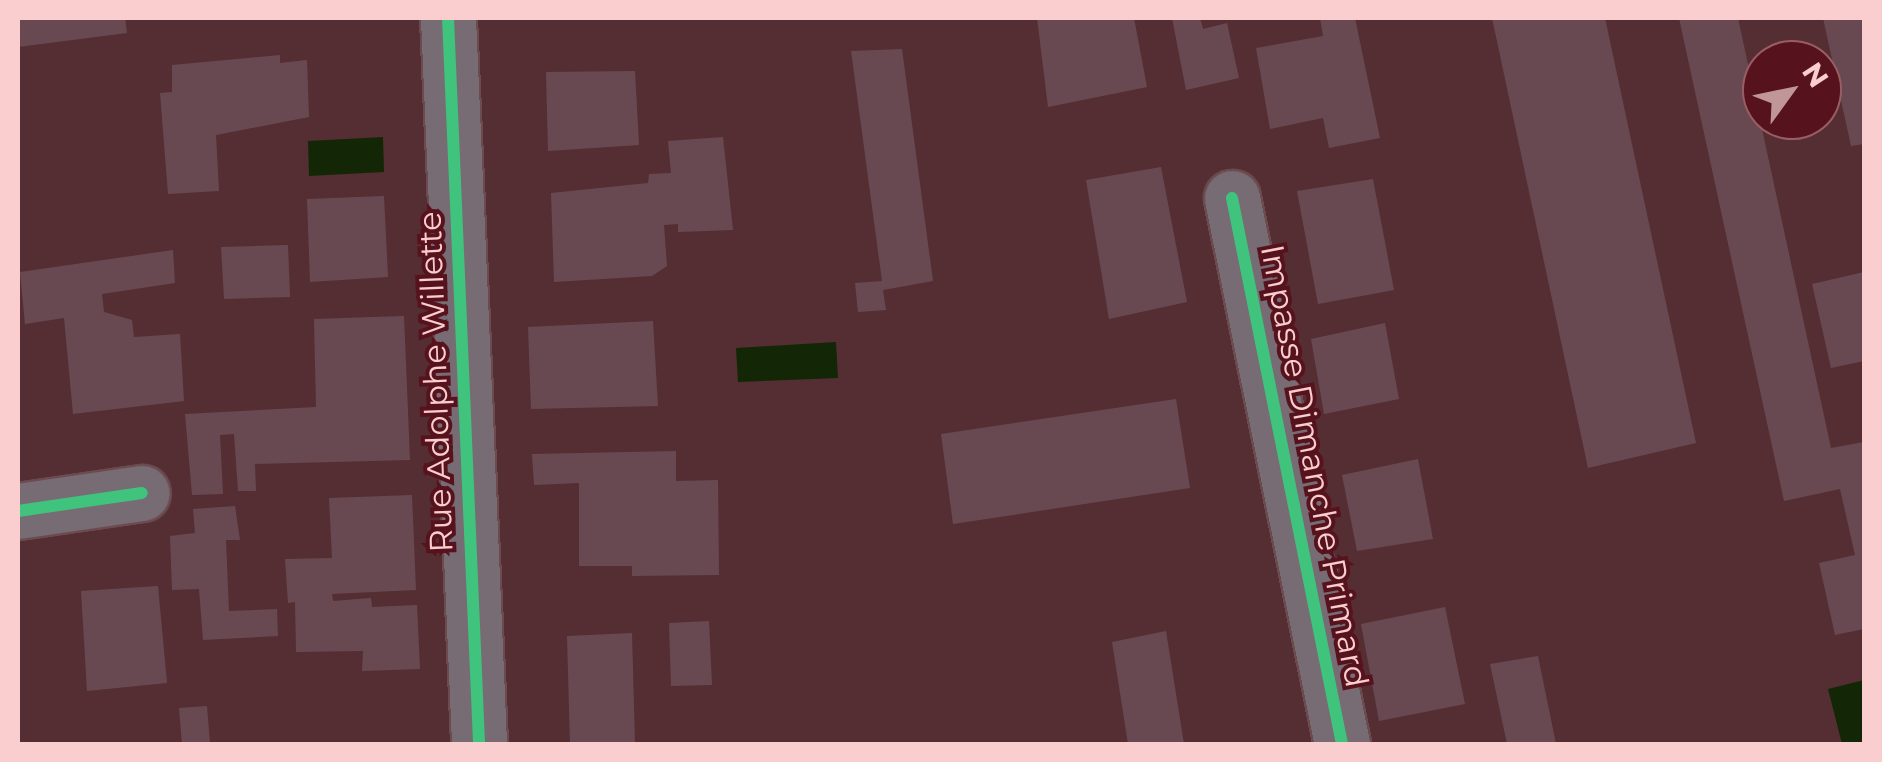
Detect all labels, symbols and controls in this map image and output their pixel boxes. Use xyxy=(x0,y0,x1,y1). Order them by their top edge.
north arrow xyxy=(1742,40,1842,140)
text: N xyxy=(1795,56,1836,93)
street label: Rue Adolphe Willette xyxy=(411,211,461,553)
street label: Impasse Dimanche Primard xyxy=(1252,241,1376,691)

